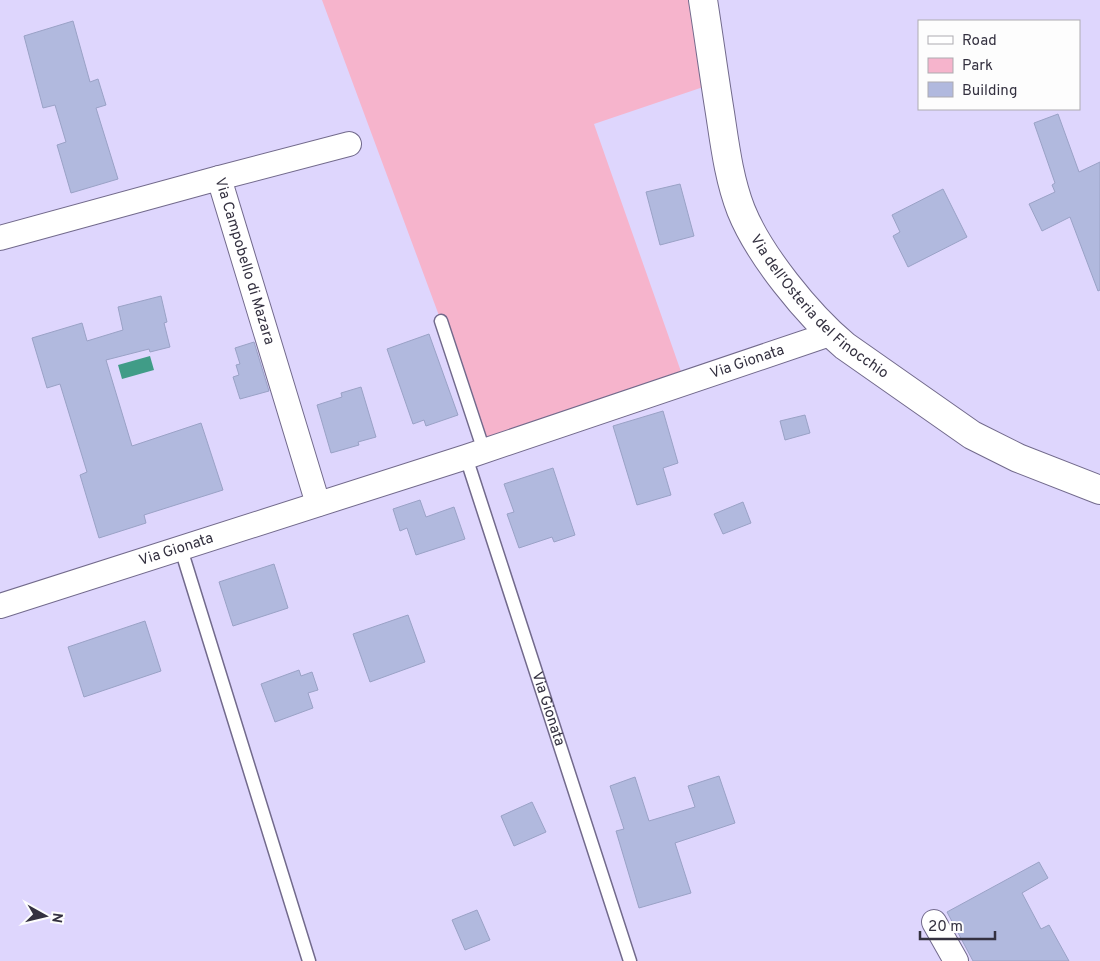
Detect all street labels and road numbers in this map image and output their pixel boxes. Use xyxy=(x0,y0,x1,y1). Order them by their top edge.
street label: Via Campobello di Mazara xyxy=(210,175,279,347)
street label: Via dell'Osteria del Finocchio xyxy=(746,231,892,383)
street label: Via Gionata xyxy=(708,341,787,383)
street label: Via Gionata xyxy=(137,529,216,570)
street label: Via Gionata xyxy=(527,669,569,749)

